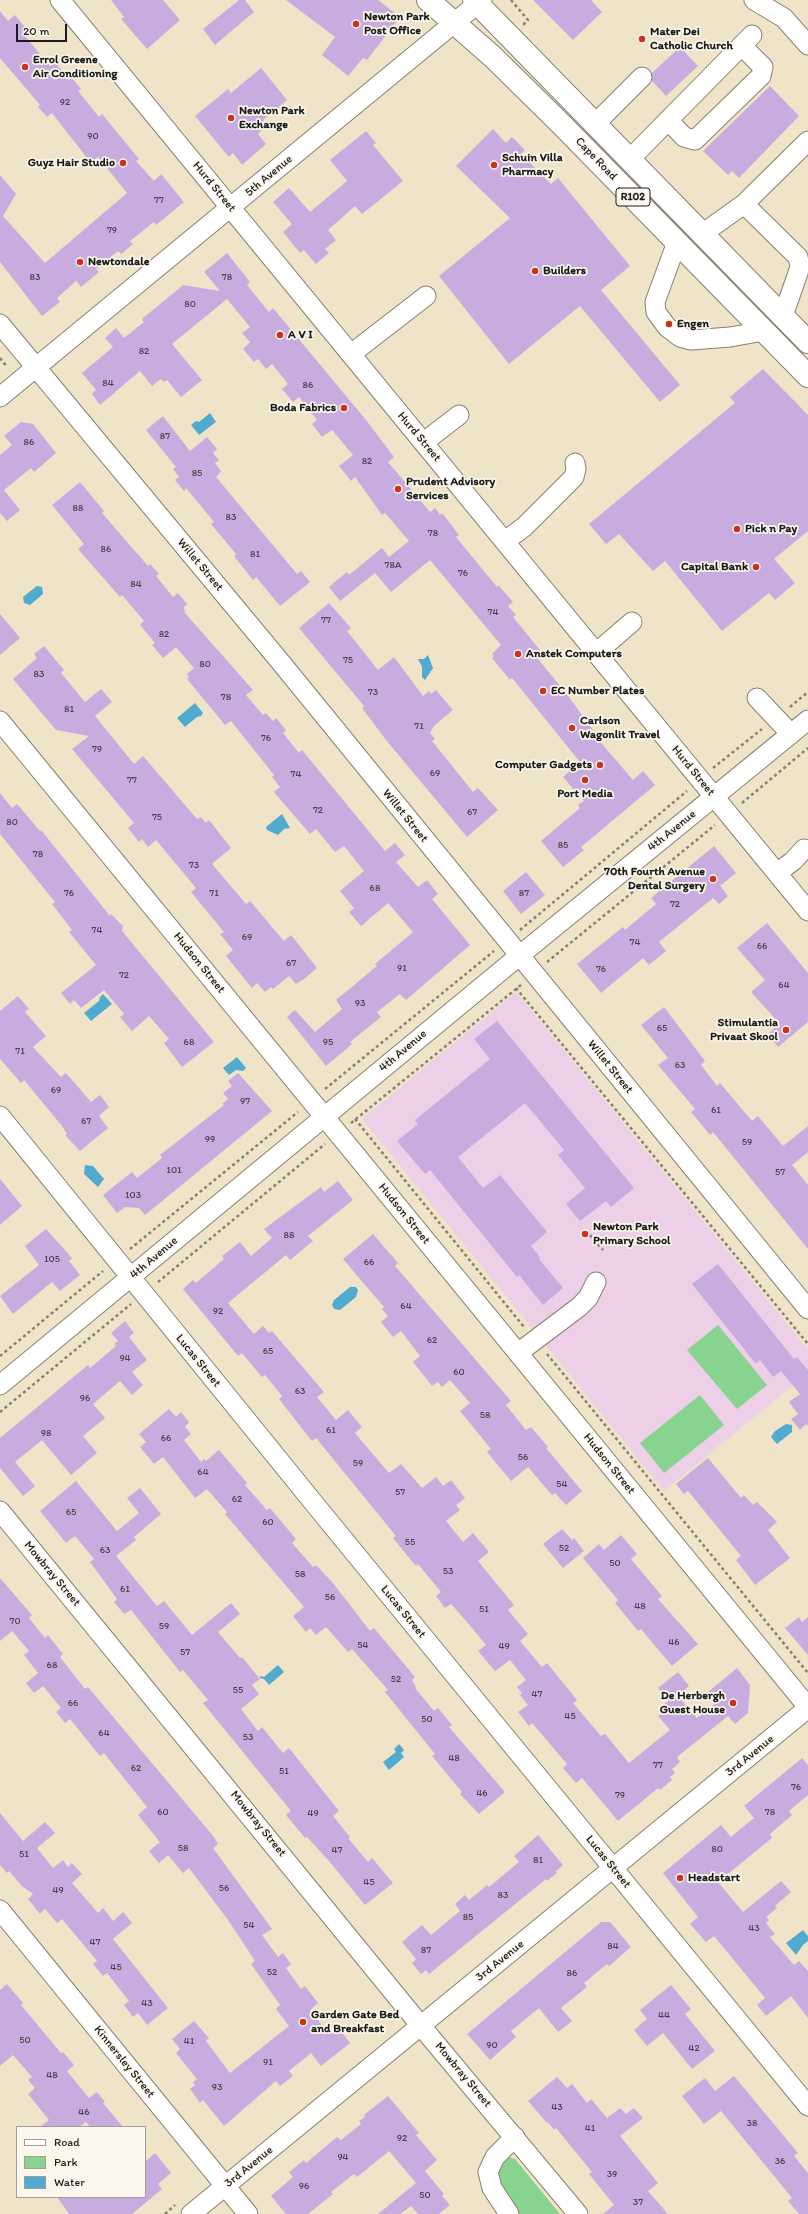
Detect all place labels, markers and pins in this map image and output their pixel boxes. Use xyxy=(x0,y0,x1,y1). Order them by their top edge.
place label: Newton Park Post Office xyxy=(364,10,430,38)
marker: Newton Park Post Office xyxy=(351,19,361,29)
place label: Mater Dei Catholic Church xyxy=(650,25,733,53)
marker: Mater Dei Catholic Church xyxy=(637,34,647,44)
place label: Errol Greene Air Conditioning xyxy=(33,53,117,81)
marker: Errol Greene Air Conditioning xyxy=(20,62,30,72)
place label: Newton Park Exchange xyxy=(239,104,305,132)
marker: Newton Park Exchange xyxy=(226,113,236,123)
place label: Schuin Villa Pharmacy xyxy=(502,151,563,179)
place label: Guyz Hair Studio xyxy=(28,156,115,170)
marker: Guyz Hair Studio xyxy=(118,158,128,168)
marker: Schuin Villa Pharmacy xyxy=(489,160,499,170)
place label: Newtondale xyxy=(88,255,149,269)
marker: Newtondale xyxy=(75,257,85,267)
place label: Builders xyxy=(543,264,586,278)
marker: Builders xyxy=(530,266,540,276)
place label: Engen xyxy=(677,317,709,331)
marker: Engen xyxy=(664,319,674,329)
place label: A V I xyxy=(288,328,313,342)
marker: A V I xyxy=(275,330,285,340)
place label: Boda Fabrics xyxy=(270,401,336,415)
marker: Boda Fabrics xyxy=(339,403,349,413)
place label: Prudent Advisory Services xyxy=(406,475,495,503)
marker: Prudent Advisory Services xyxy=(393,484,403,494)
place label: Pick n Pay xyxy=(745,522,797,536)
marker: Pick n Pay xyxy=(732,524,742,534)
place label: Capital Bank xyxy=(681,560,748,574)
marker: Capital Bank xyxy=(751,562,761,572)
place label: Anstek Computers xyxy=(526,647,622,661)
marker: Anstek Computers xyxy=(513,649,523,659)
place label: EC Number Plates xyxy=(551,684,644,698)
marker: EC Number Plates xyxy=(538,686,548,696)
place label: Carlson Wagonlit Travel xyxy=(580,714,660,742)
marker: Carlson Wagonlit Travel xyxy=(567,723,577,733)
place label: Computer Gadgets xyxy=(495,758,592,772)
marker: Computer Gadgets xyxy=(595,760,605,770)
marker: Port Media xyxy=(580,775,590,785)
place label: Port Media xyxy=(557,787,613,801)
place label: 70th Fourth Avenue Dental Surgery xyxy=(604,865,705,893)
marker: 70th Fourth Avenue Dental Surgery xyxy=(708,874,718,884)
place label: Stimulantia Privaat Skool xyxy=(710,1016,778,1044)
marker: Stimulantia Privaat Skool xyxy=(781,1025,791,1035)
place label: Newton Park Primary School xyxy=(593,1220,670,1248)
marker: Newton Park Primary School xyxy=(580,1229,590,1239)
place label: De Herbergh Guest House xyxy=(660,1689,725,1717)
marker: De Herbergh Guest House xyxy=(728,1698,738,1708)
place label: Headstart xyxy=(688,1871,740,1885)
marker: Headstart xyxy=(675,1873,685,1883)
place label: Garden Gate Bed and Breakfast xyxy=(311,2008,399,2036)
marker: Garden Gate Bed and Breakfast xyxy=(298,2017,308,2027)

